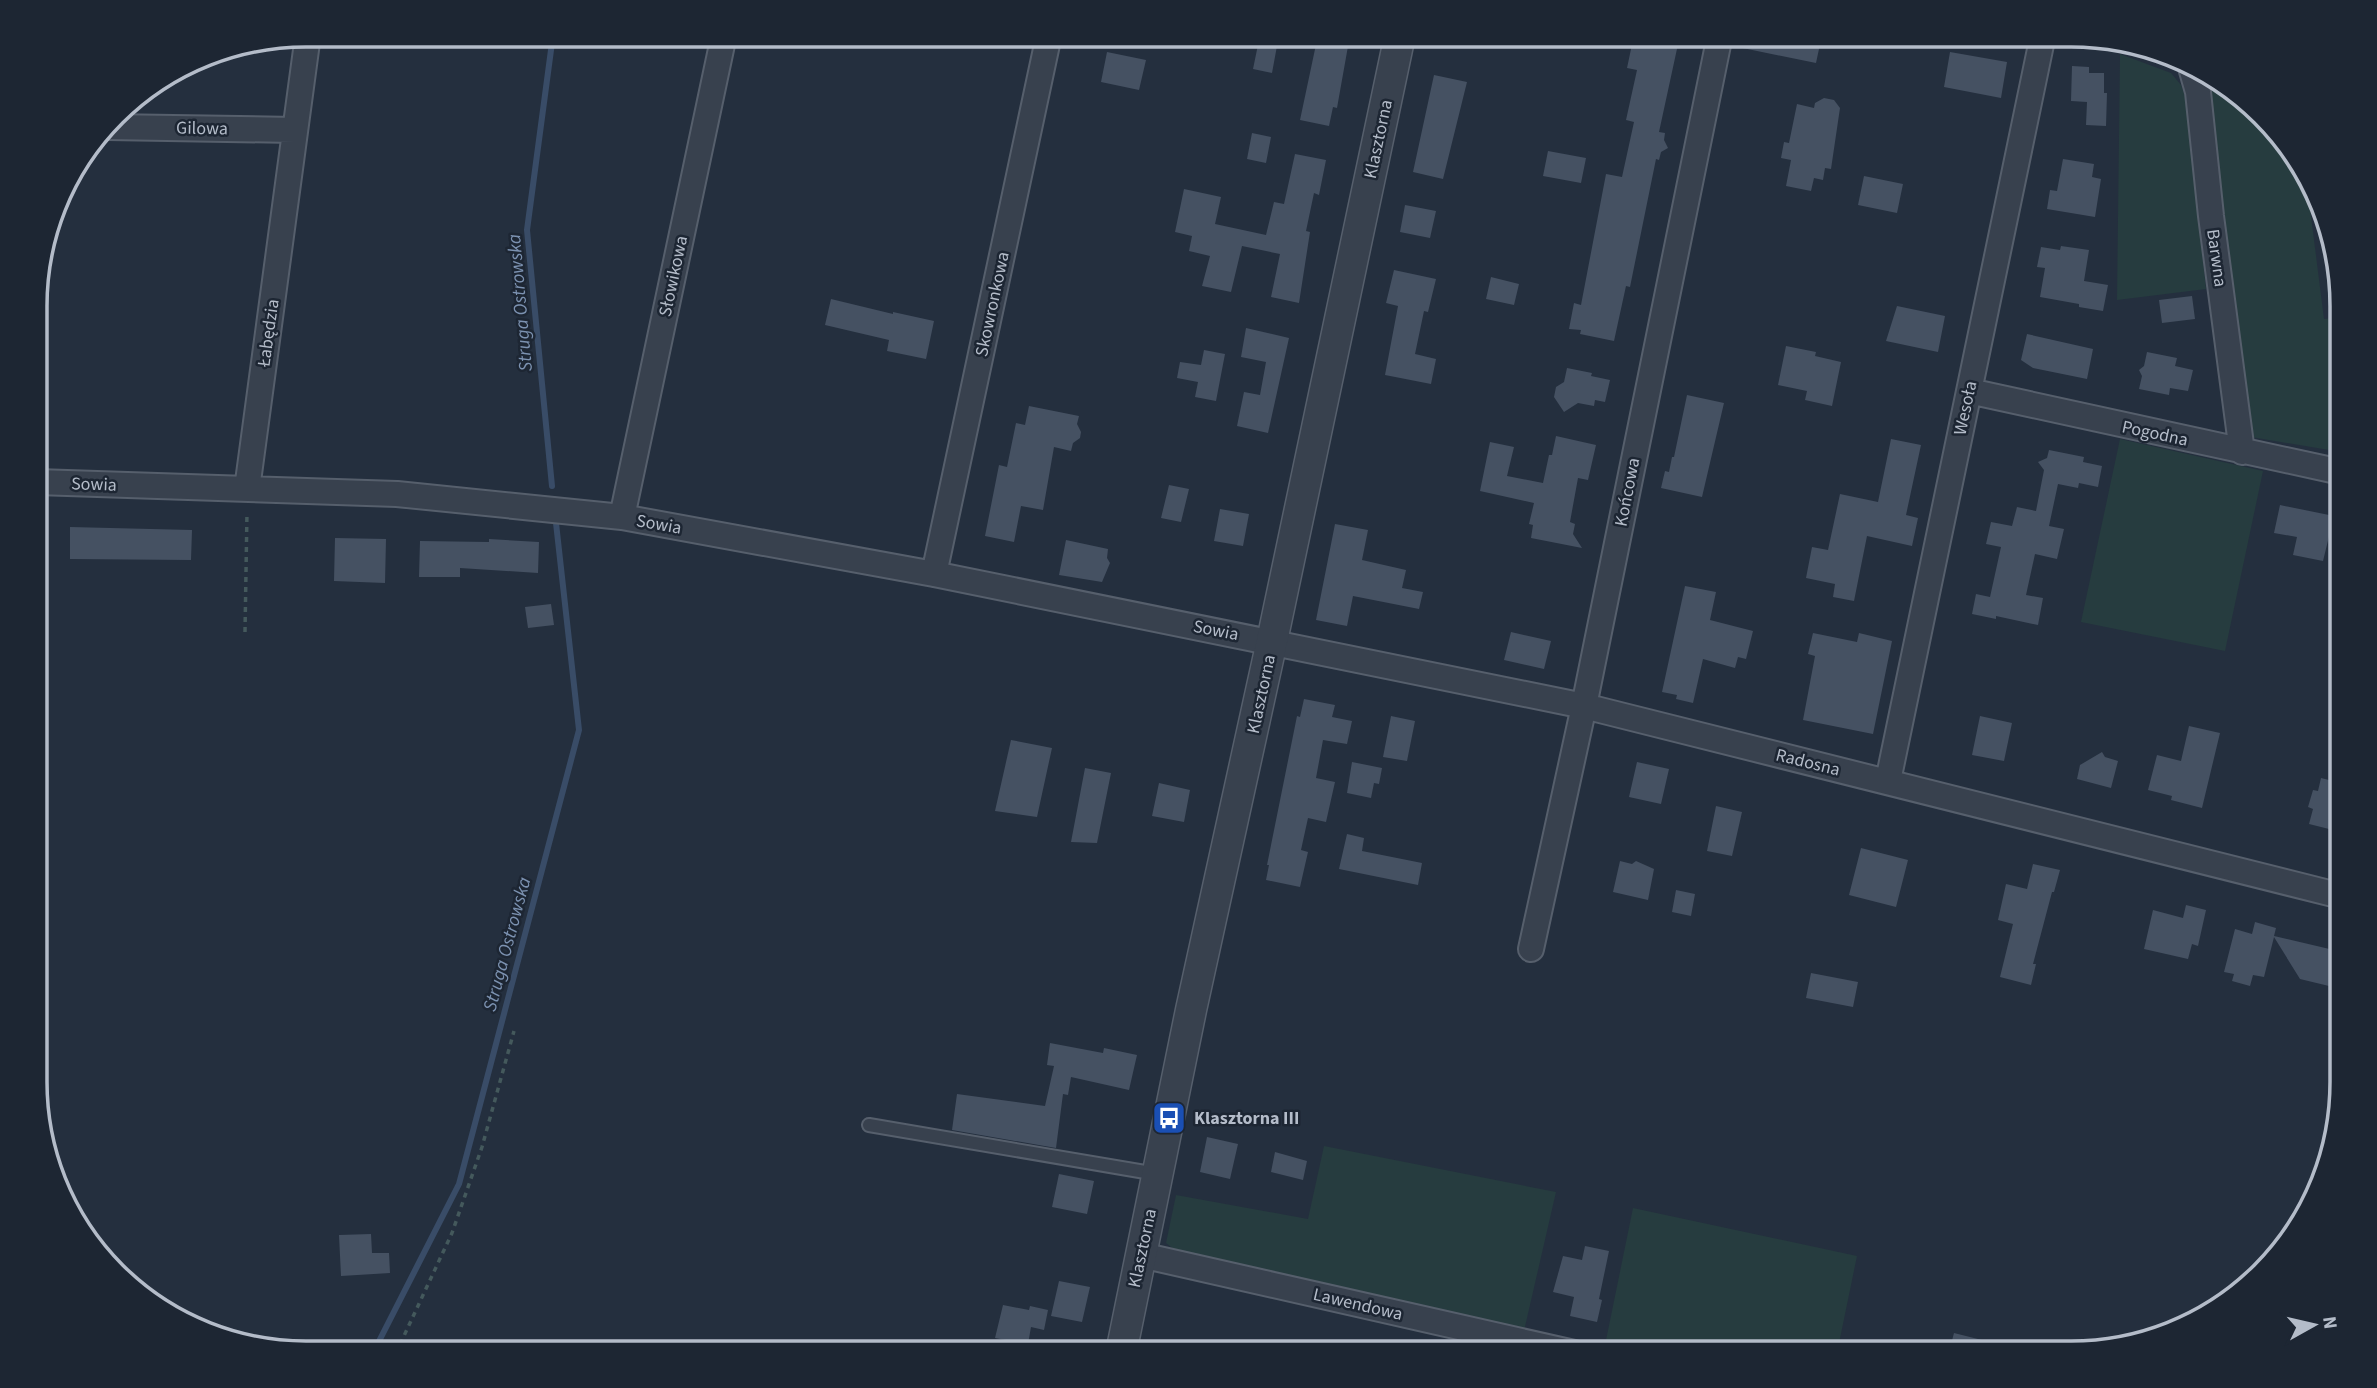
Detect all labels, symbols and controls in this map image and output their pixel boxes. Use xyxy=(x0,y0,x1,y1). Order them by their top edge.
street label: Klasztorna xyxy=(1358,97,1399,181)
street label: Gilowa xyxy=(176,116,228,141)
street label: Barwna xyxy=(2200,228,2233,289)
water label: Struga Ostrowska xyxy=(501,233,540,373)
street label: Słowikowa xyxy=(653,233,694,319)
street label: Skowronkowa xyxy=(969,249,1016,359)
street label: Łabędzia xyxy=(251,298,286,370)
street label: Wesoła xyxy=(1948,379,1983,438)
street label: Pogodna xyxy=(2120,414,2190,453)
street label: Końcowa xyxy=(1609,456,1646,528)
street label: Sowia xyxy=(71,471,117,498)
street label: Sowia xyxy=(634,508,684,541)
street label: Sowia xyxy=(1191,614,1241,647)
street label: Klasztorna xyxy=(1241,652,1282,736)
street label: Radosna xyxy=(1773,742,1843,783)
water label: Struga Ostrowska xyxy=(477,874,538,1015)
bus stop icon: Klasztorna III xyxy=(1150,1099,1188,1137)
place label: Klasztorna III xyxy=(1194,1106,1299,1131)
street label: Klasztorna xyxy=(1122,1206,1163,1290)
street label: Lawendowa xyxy=(1311,1282,1405,1327)
north arrow xyxy=(2279,1290,2349,1360)
text: N xyxy=(2315,1315,2344,1331)

